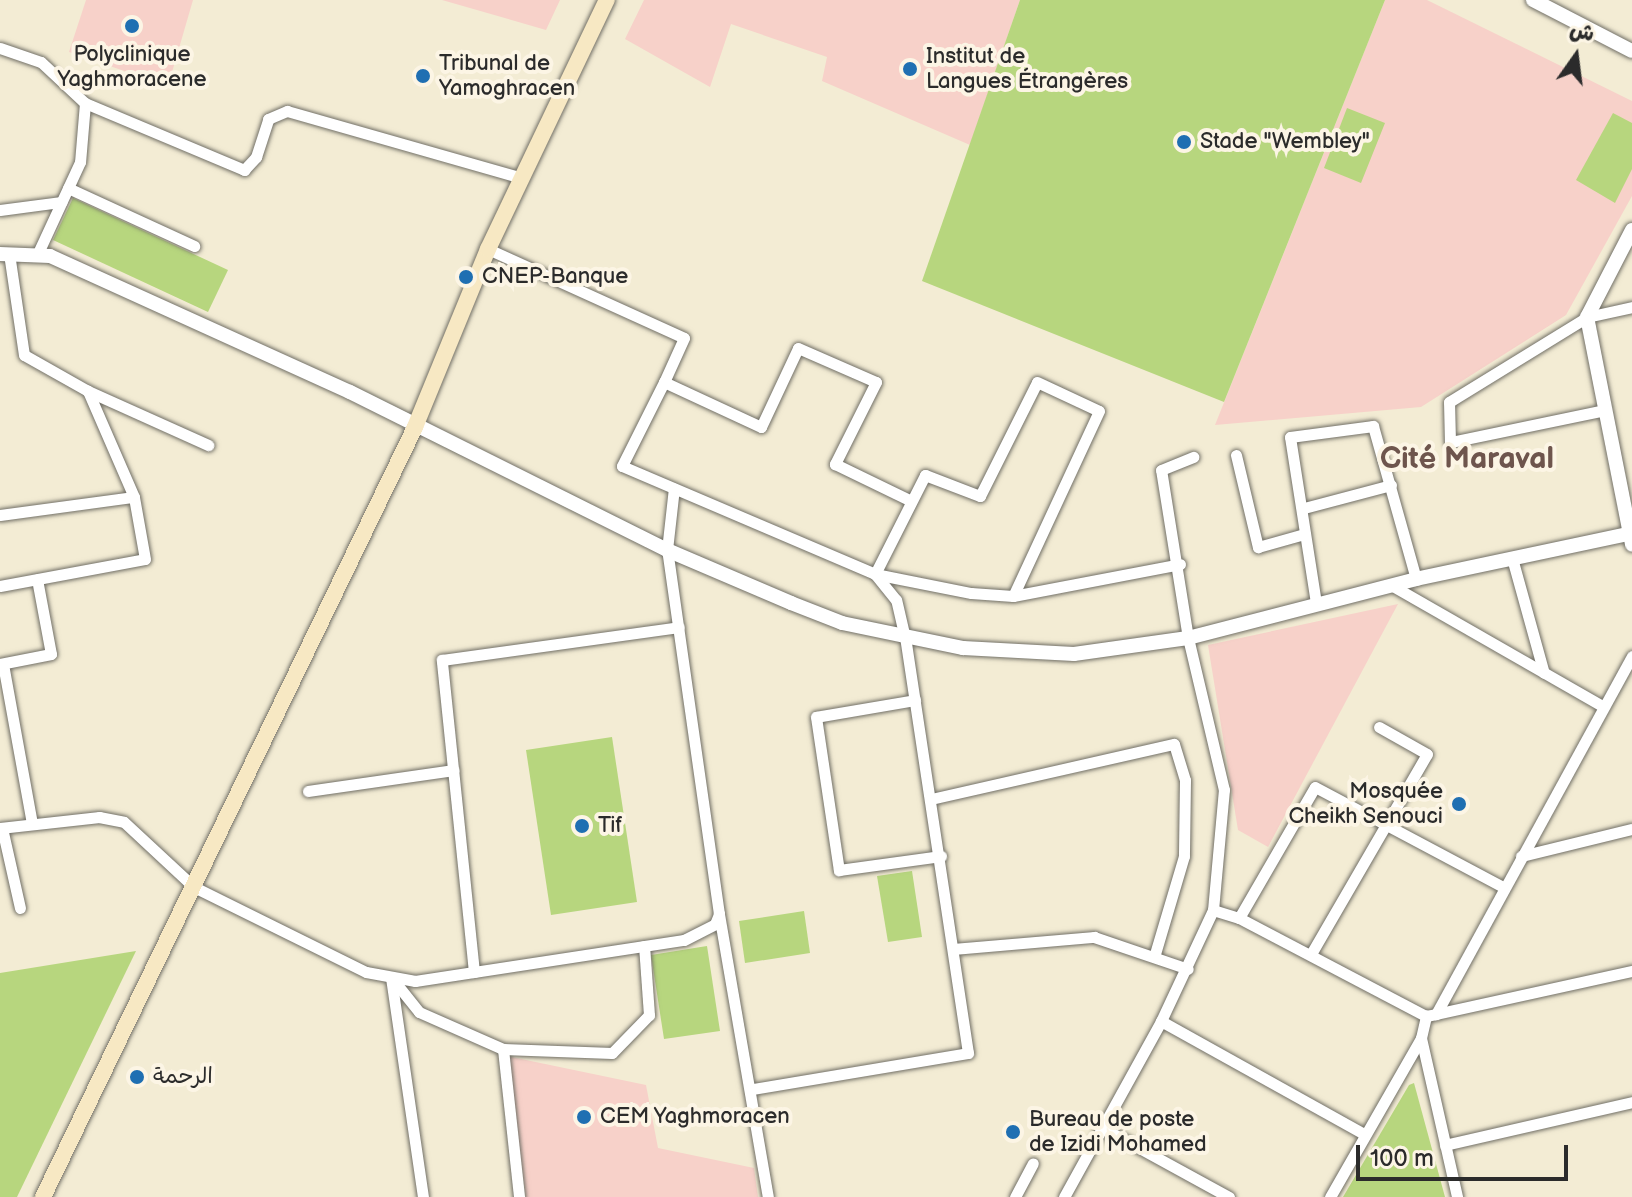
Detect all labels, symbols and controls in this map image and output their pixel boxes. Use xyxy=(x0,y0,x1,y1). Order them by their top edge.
marker: Polyclinique Yaghmoracene xyxy=(121,15,143,37)
north arrow xyxy=(1536,16,1616,96)
text: ش xyxy=(1567,16,1597,48)
place label: Polyclinique Yaghmoracene xyxy=(57,41,207,92)
place label: Institut de Langues Étrangères xyxy=(926,43,1128,94)
place label: Tribunal de Yamoghracen xyxy=(439,50,575,102)
marker: Institut de Langues Étrangères xyxy=(901,60,919,78)
marker: Tribunal de Yamoghracen xyxy=(414,67,432,85)
place label: Stade "Wembley" xyxy=(1200,129,1370,155)
marker: Stade "Wembley" xyxy=(1175,133,1193,151)
place label: CNEP-Banque xyxy=(482,264,628,290)
marker: CNEP-Banque xyxy=(457,268,475,286)
district label: Cité Maraval xyxy=(1380,441,1554,477)
place label: Mosquée Cheikh Senouci xyxy=(1288,778,1443,830)
marker: Mosquée Cheikh Senouci xyxy=(1450,795,1468,813)
place label: Tif xyxy=(598,813,622,839)
marker: Tif xyxy=(573,817,591,835)
place label: الرحمة xyxy=(153,1064,213,1090)
marker: الرحمة xyxy=(128,1068,146,1086)
place label: CEM Yaghmoracen xyxy=(600,1104,791,1130)
place label: Bureau de poste de Izidi Mohamed xyxy=(1029,1106,1207,1158)
marker: CEM Yaghmoracen xyxy=(575,1108,593,1126)
marker: Bureau de poste de Izidi Mohamed xyxy=(1004,1123,1022,1141)
scale bar xyxy=(1360,1129,1572,1179)
text: 100 m xyxy=(1370,1144,1434,1173)

